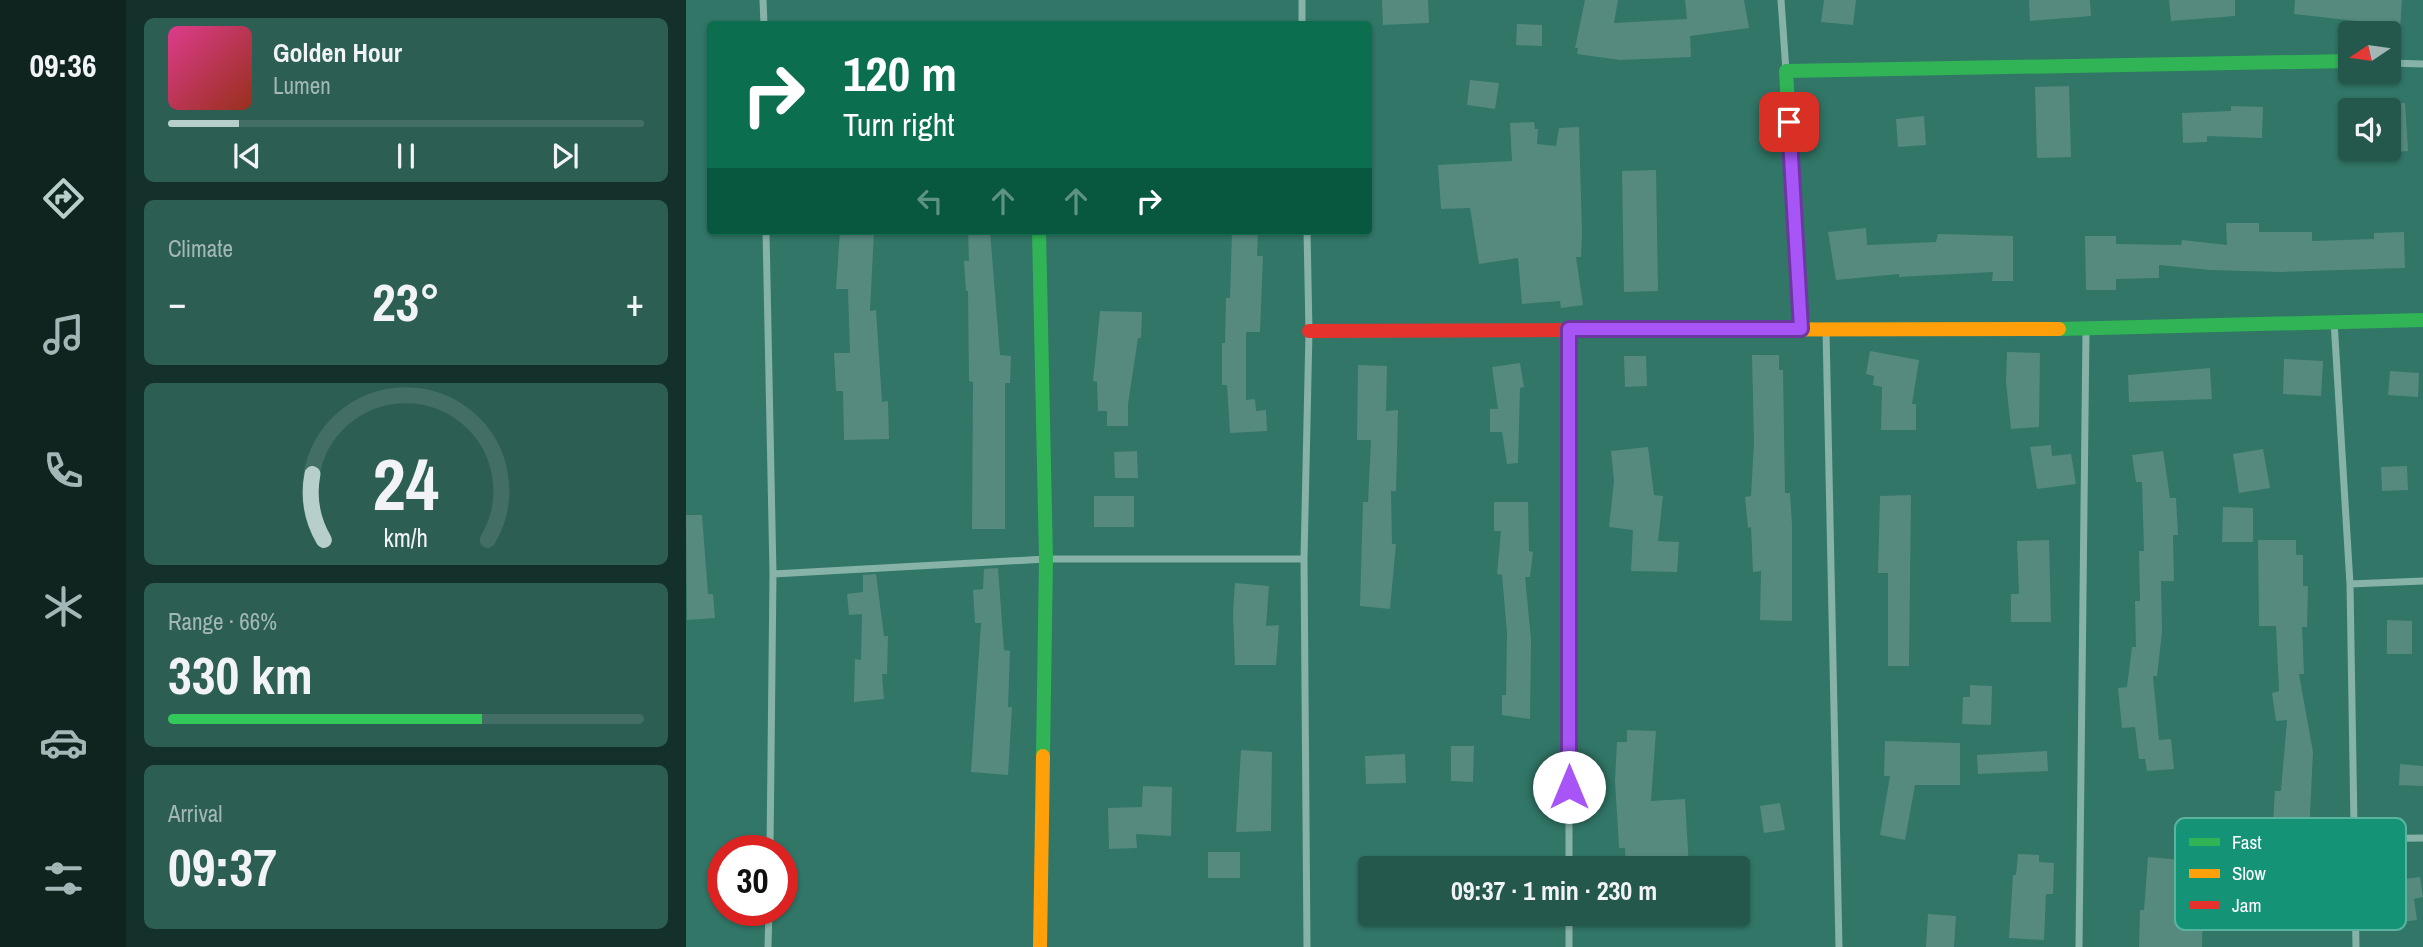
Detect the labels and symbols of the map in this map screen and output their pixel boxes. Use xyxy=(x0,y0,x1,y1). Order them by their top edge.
north arrow xyxy=(2338,21,2401,84)
pin xyxy=(1759,92,1819,152)
position arrow xyxy=(1532,750,1606,824)
legend xyxy=(2175,818,2406,930)
text: Fast xyxy=(2232,829,2262,855)
speed limit sign: 30 xyxy=(707,835,798,926)
text: Slow xyxy=(2232,860,2267,886)
text: Jam xyxy=(2232,892,2261,918)

